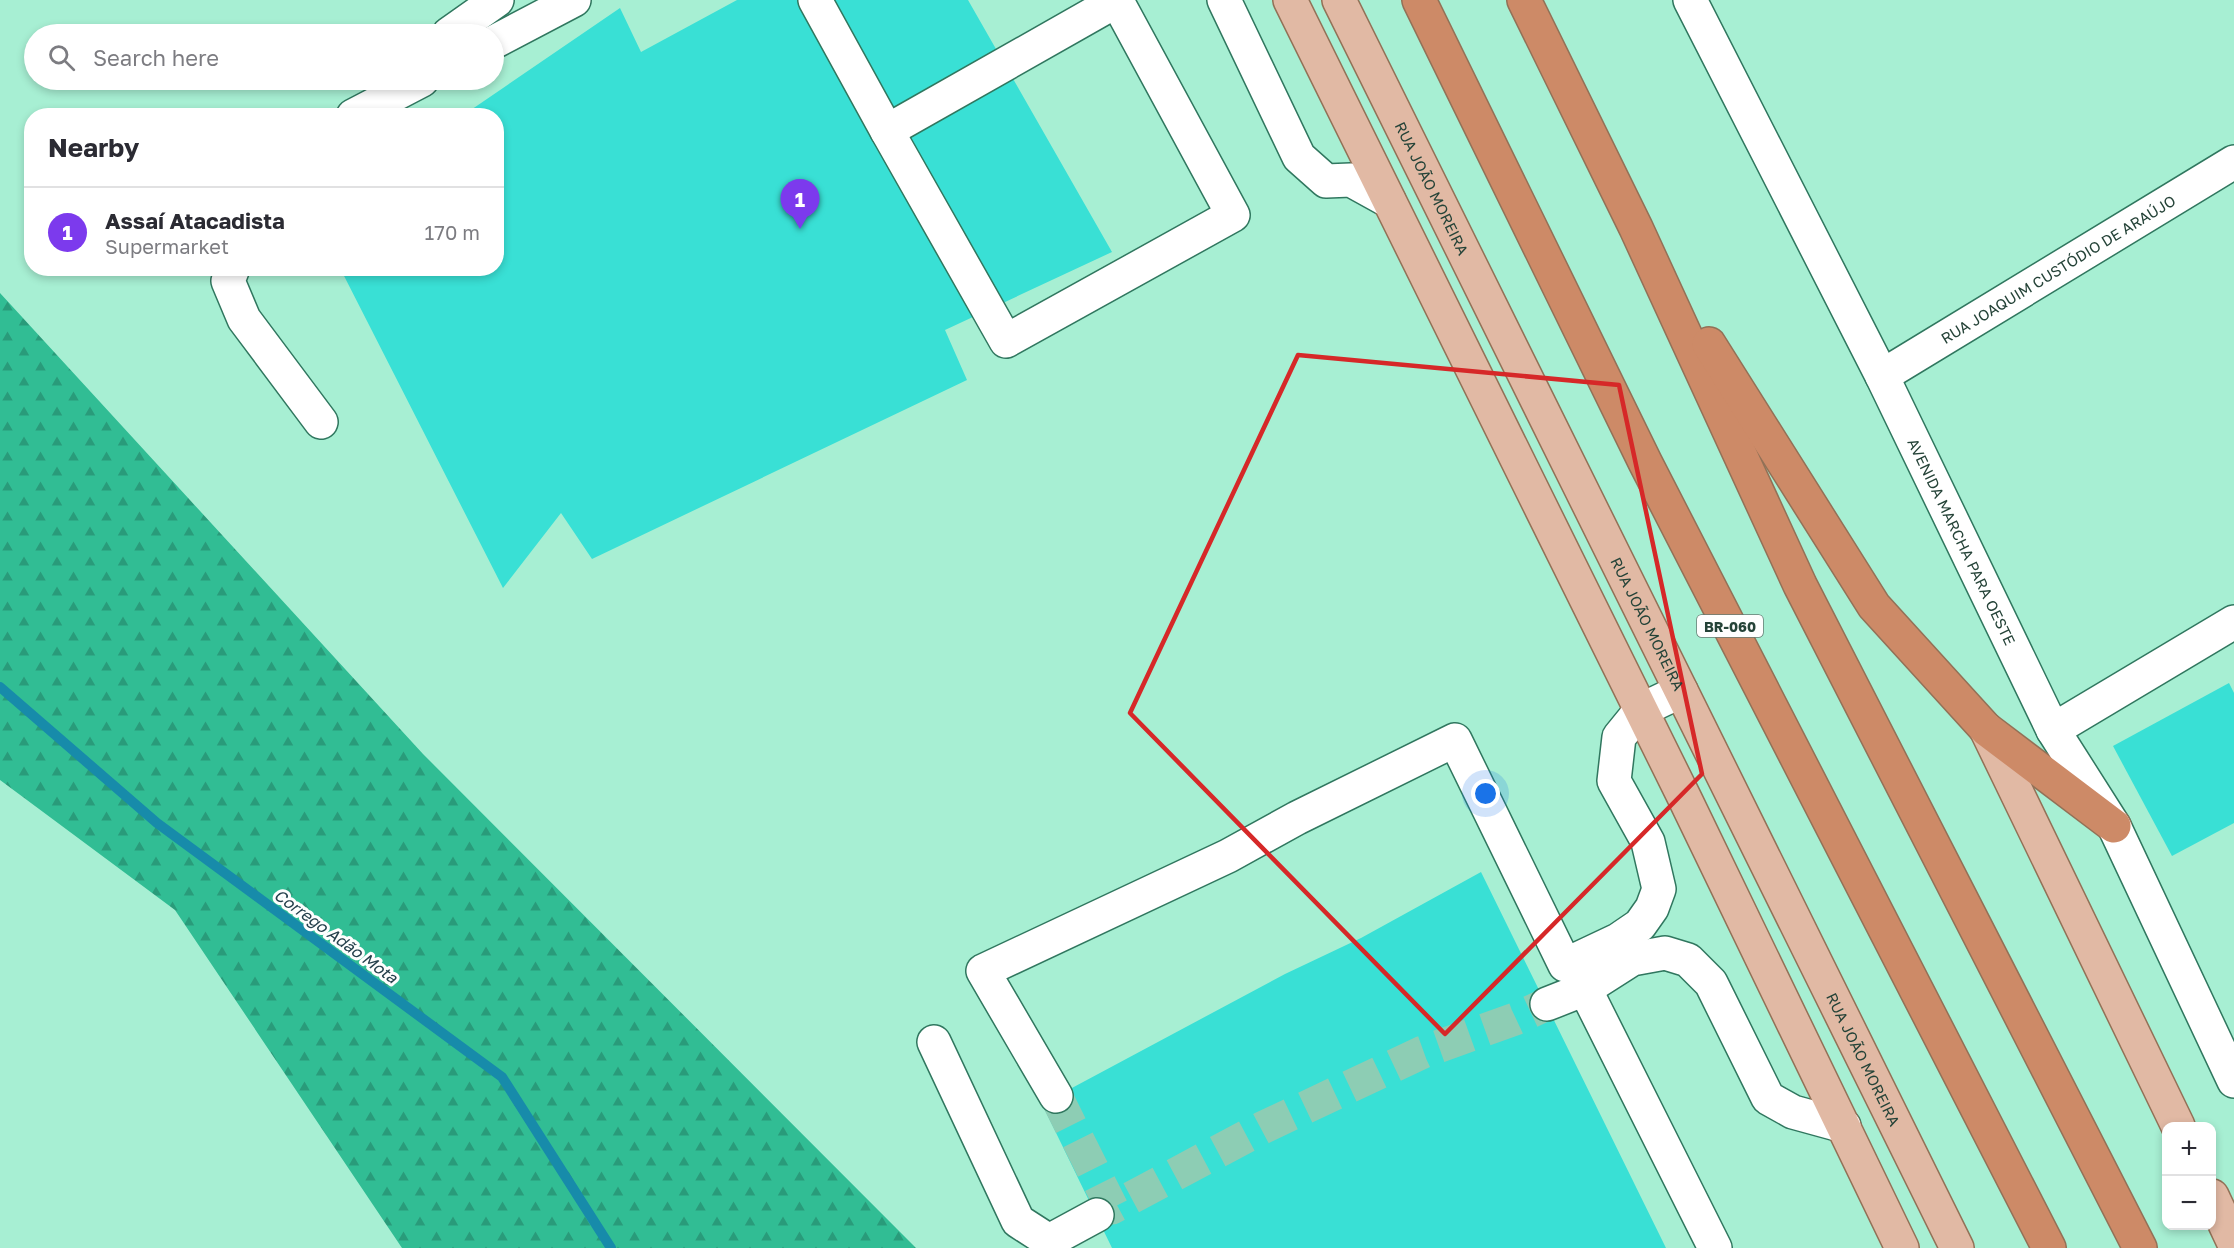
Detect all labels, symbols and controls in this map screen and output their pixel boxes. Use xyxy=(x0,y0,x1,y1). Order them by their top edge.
search box xyxy=(24,24,504,90)
icon: search xyxy=(45,41,78,74)
text: Search here xyxy=(93,44,219,71)
street label: RUA JOÃO MOREIRA xyxy=(1392,119,1473,258)
text: Nearby xyxy=(48,132,139,163)
pin: 1 xyxy=(780,180,820,229)
street label: RUA JOAQUIM CUSTÓDIO DE ARAÚJO xyxy=(1937,191,2179,347)
text: Assaí Atacadista xyxy=(105,207,285,234)
text: 1 xyxy=(62,220,73,244)
text: 170 m xyxy=(425,220,480,244)
text: Supermarket xyxy=(105,234,229,258)
street label: AVENIDA MARCHA PARA OESTE xyxy=(1904,435,2020,648)
street label: RUA JOÃO MOREIRA xyxy=(1607,554,1688,693)
road number: BR-060 xyxy=(1697,615,1763,637)
your location xyxy=(1471,779,1500,808)
water label: Corrego Adão Mota xyxy=(271,885,402,988)
street label: RUA JOÃO MOREIRA xyxy=(1823,990,1904,1129)
map controls xyxy=(2162,1122,2216,1230)
button: + xyxy=(2162,1122,2216,1176)
button: − xyxy=(2162,1176,2216,1230)

